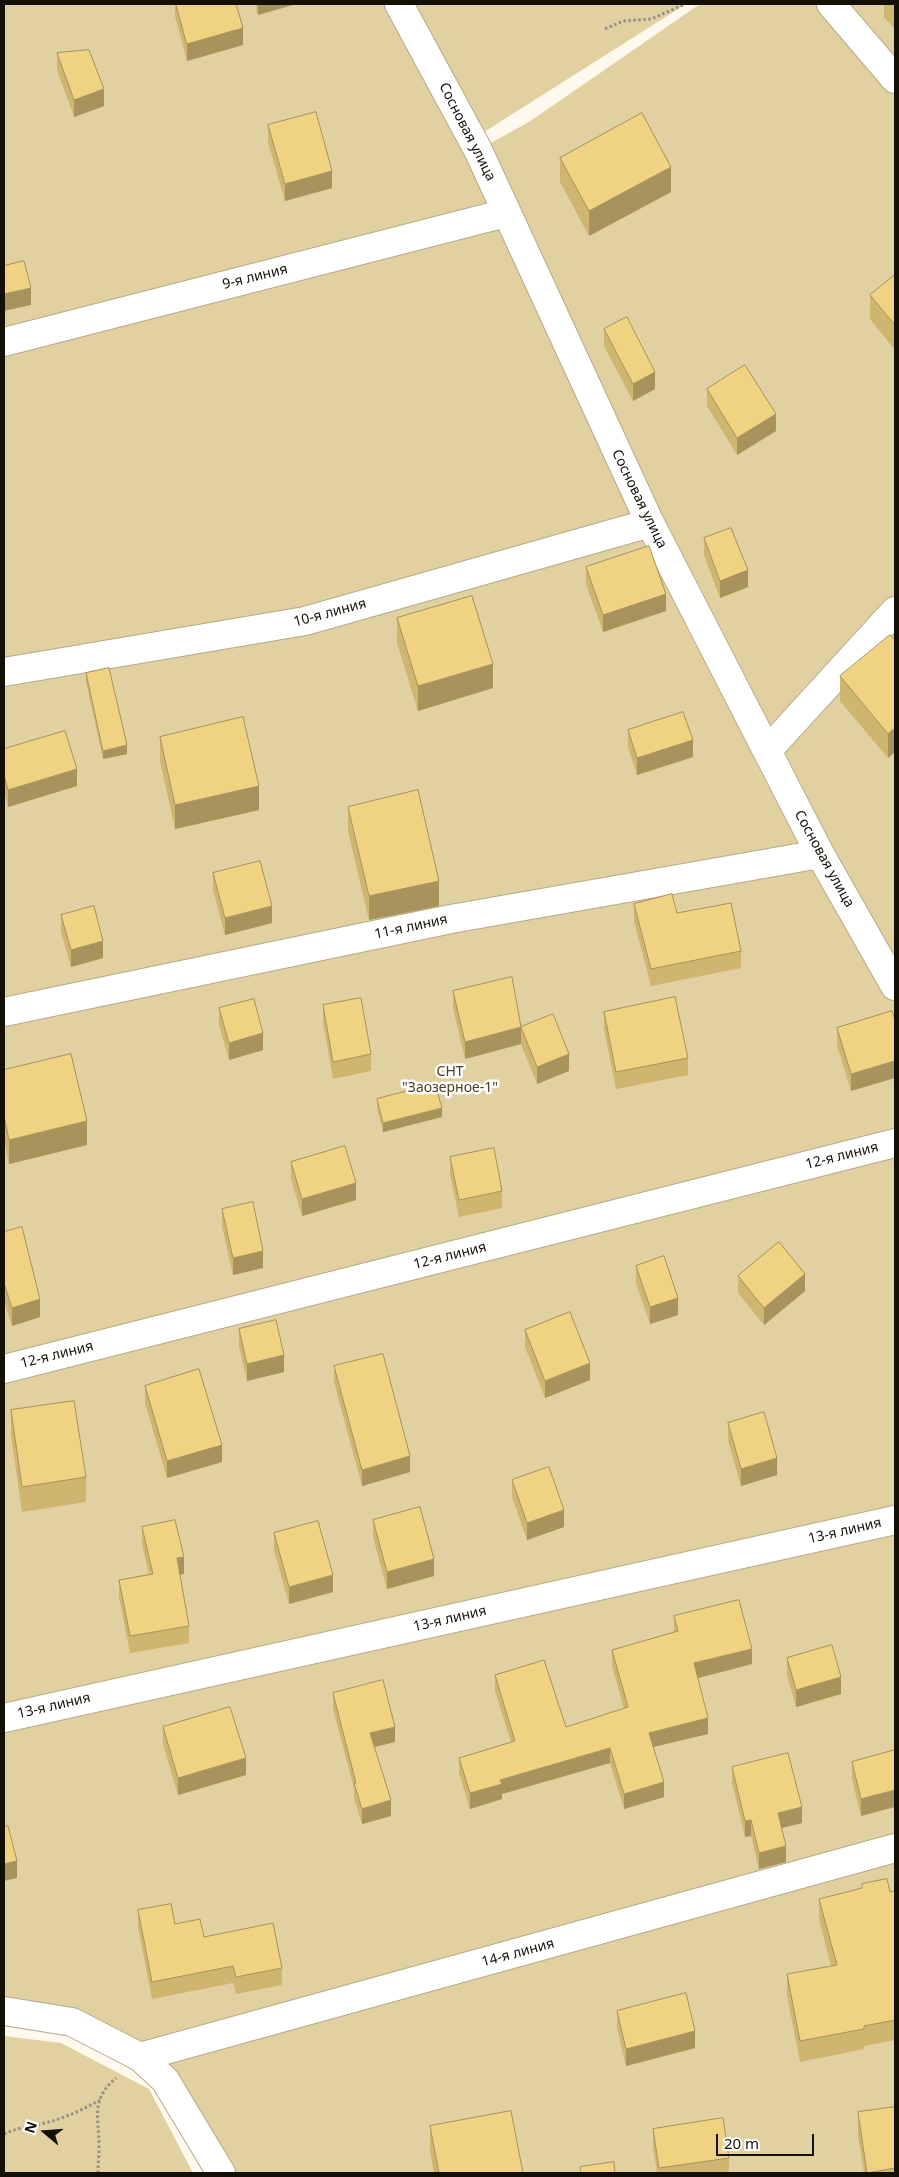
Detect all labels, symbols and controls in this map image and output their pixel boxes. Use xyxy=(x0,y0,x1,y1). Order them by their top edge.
street label: Сосновая улица xyxy=(435,80,499,184)
street label: 9-я линия xyxy=(221,261,289,293)
street label: Сосновая улица xyxy=(608,447,670,551)
street label: 10-я линия xyxy=(292,595,368,631)
street label: Сосновая улица xyxy=(790,808,858,910)
street label: 11-я линия xyxy=(373,911,449,943)
park label: СНТ "Заозерное-1" xyxy=(402,1064,498,1096)
street label: 12-я линия xyxy=(804,1139,880,1173)
street label: 12-я линия xyxy=(412,1239,488,1273)
street label: 12-я линия xyxy=(19,1338,95,1372)
street label: 13-я линия xyxy=(807,1514,883,1548)
street label: 13-я линия xyxy=(412,1602,488,1636)
street label: 13-я линия xyxy=(16,1689,92,1723)
street label: 14-я линия xyxy=(480,1935,556,1971)
north arrow xyxy=(20,2107,70,2157)
text: N xyxy=(19,2119,41,2136)
scale bar xyxy=(719,2124,816,2156)
text: 20 m xyxy=(724,2133,759,2153)

